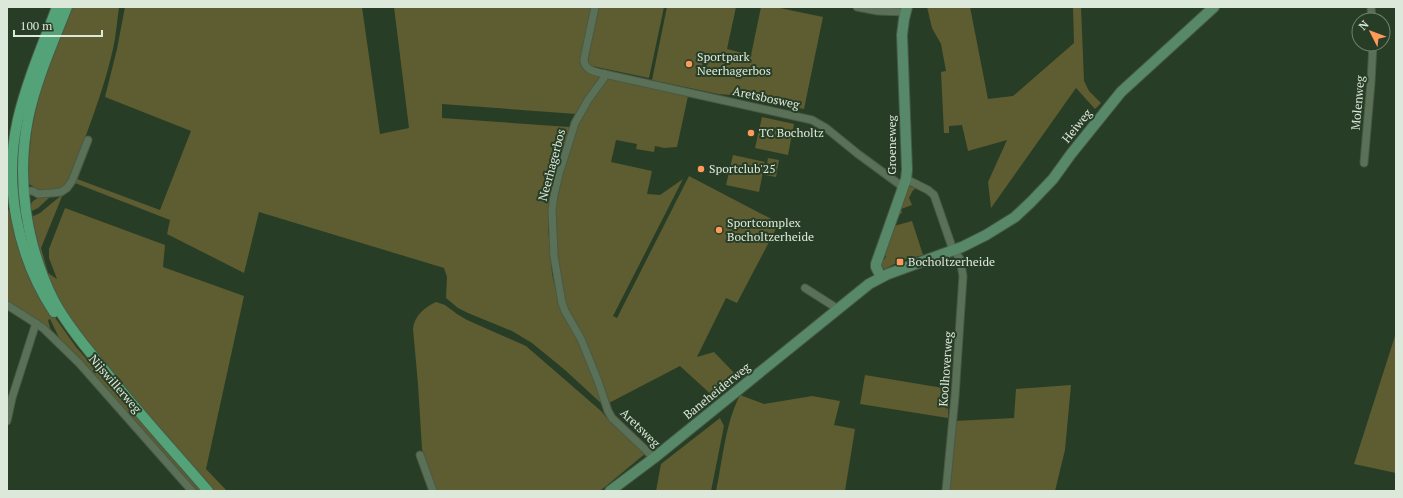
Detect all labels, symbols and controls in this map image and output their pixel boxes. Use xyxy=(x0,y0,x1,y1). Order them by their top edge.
scale bar xyxy=(14,12,102,38)
north arrow xyxy=(1351,12,1391,52)
text: N xyxy=(1356,17,1372,33)
text: 100 m xyxy=(20,18,53,33)
place label: Sportpark Neerhagerbos xyxy=(697,49,771,78)
marker: Sportpark Neerhagerbos xyxy=(684,59,694,69)
street label: Molenweg xyxy=(1348,74,1367,131)
street label: Aretsbosweg xyxy=(731,83,801,112)
street label: Heiweg xyxy=(1058,105,1095,146)
street label: Groeneweg xyxy=(884,115,899,175)
place label: TC Bocholtz xyxy=(759,125,824,140)
street label: Neerhagerbos xyxy=(535,127,568,203)
marker: TC Bocholtz xyxy=(746,128,756,138)
place label: Sportclub'25 xyxy=(709,161,776,176)
marker: Sportclub'25 xyxy=(696,164,706,174)
place label: Sportcomplex Bocholtzerheide xyxy=(727,215,814,244)
marker: Sportcomplex Bocholtzerheide xyxy=(714,225,724,235)
place label: Bocholtzerheide xyxy=(908,254,995,269)
marker: Bocholtzerheide xyxy=(895,257,905,267)
street label: Koolhoverweg xyxy=(935,330,956,407)
street label: Nijswillerweg xyxy=(86,351,145,416)
street label: Baneheiderweg xyxy=(680,359,754,422)
street label: Aretsweg xyxy=(617,405,664,451)

